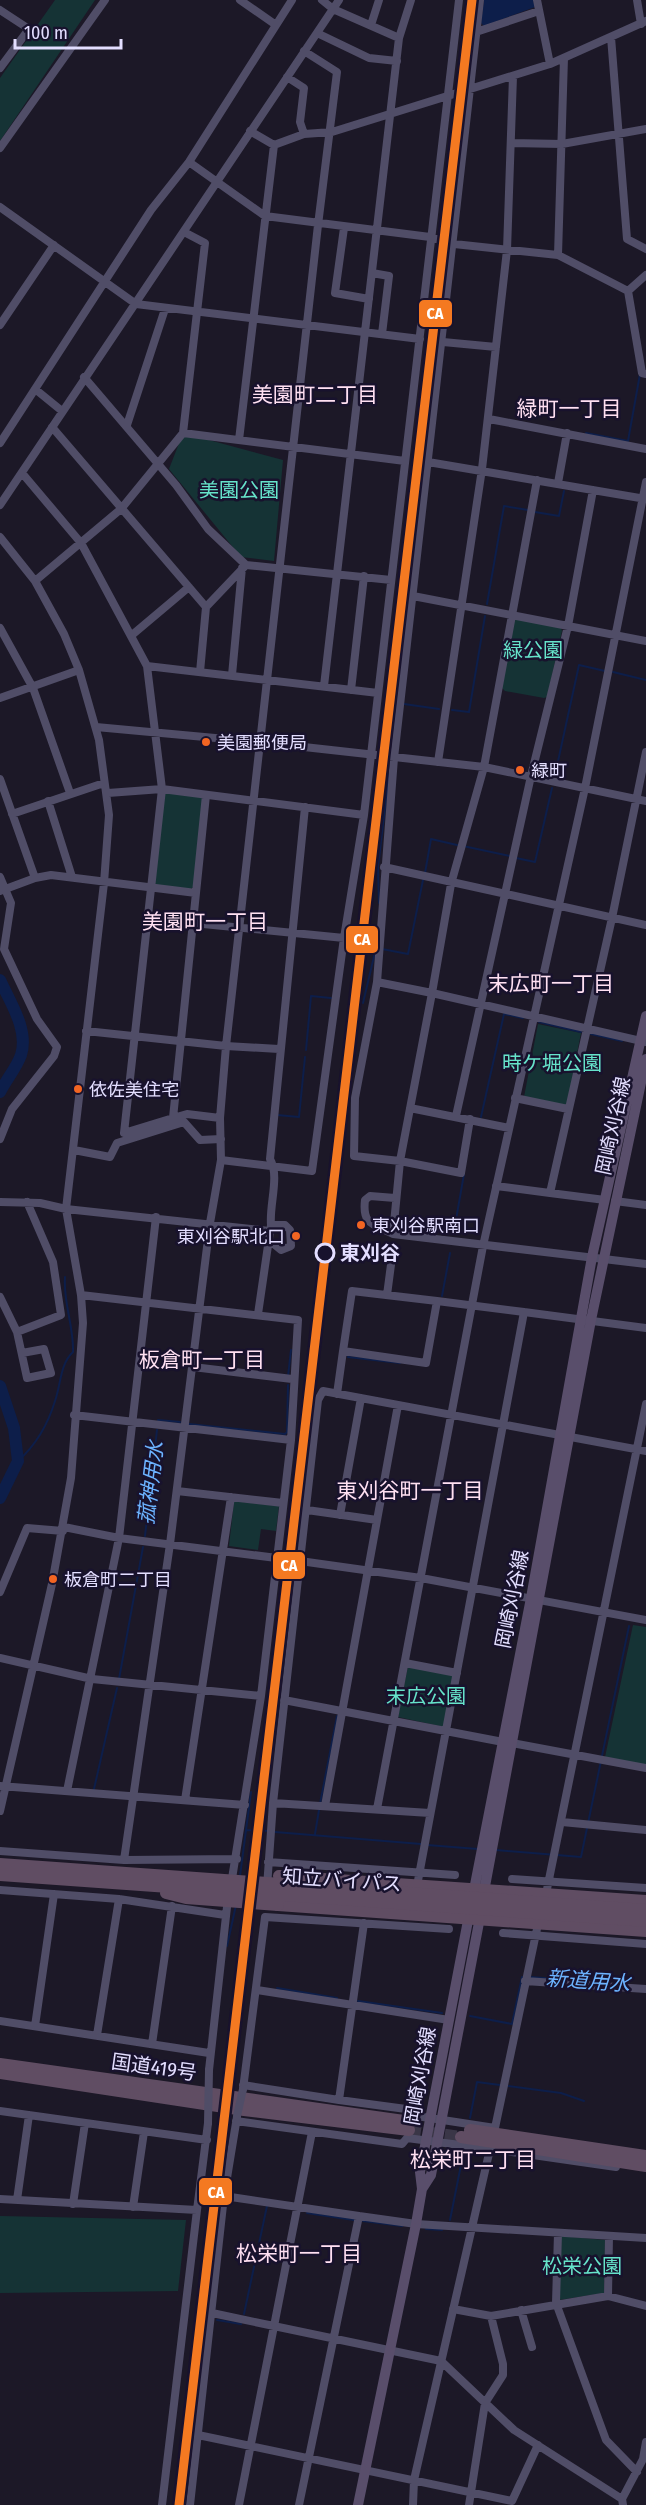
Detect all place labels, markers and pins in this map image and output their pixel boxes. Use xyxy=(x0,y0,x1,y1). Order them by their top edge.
place label: 美園郵便局 xyxy=(217,732,307,754)
marker: 美園郵便局 xyxy=(200,736,212,748)
place label: 緑町 xyxy=(531,760,567,782)
marker: 緑町 xyxy=(514,764,526,776)
place label: 依佐美住宅 xyxy=(89,1079,179,1101)
marker: 依佐美住宅 xyxy=(72,1083,84,1095)
place label: 東刈谷駅南口 xyxy=(372,1215,480,1237)
marker: 東刈谷駅南口 xyxy=(355,1219,367,1231)
place label: 東刈谷駅北口 xyxy=(177,1226,285,1248)
marker: 東刈谷駅北口 xyxy=(290,1230,302,1242)
place label: 東刈谷 xyxy=(340,1241,400,1265)
marker: 東刈谷 xyxy=(315,1243,335,1263)
place label: 板倉町二丁目 xyxy=(64,1569,172,1591)
marker: 板倉町二丁目 xyxy=(47,1573,59,1585)

